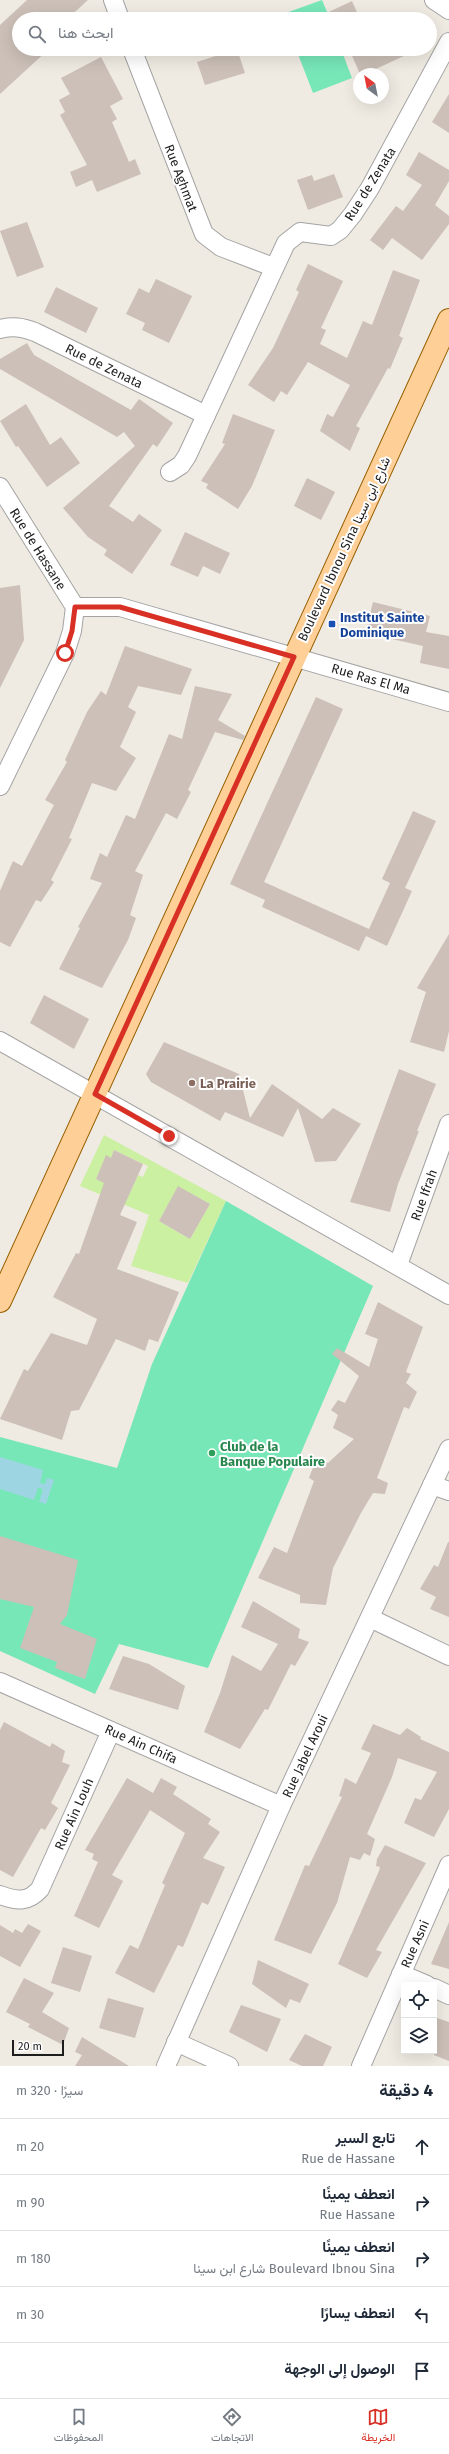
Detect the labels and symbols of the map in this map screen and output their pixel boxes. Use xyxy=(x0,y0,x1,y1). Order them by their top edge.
north arrow xyxy=(353,68,389,104)
street label: Rue Aghmat xyxy=(161,142,201,214)
street label: Rue de Zenata xyxy=(341,144,399,224)
street label: Rue de Zenata xyxy=(63,341,145,391)
street label: Boulevard Ibnou Sina شارع ابن سينا xyxy=(295,454,395,644)
street label: Rue de Hassane xyxy=(7,505,69,593)
place label: Institut Sainte Dominique xyxy=(340,610,425,640)
marker: Institut Sainte Dominique xyxy=(327,619,337,629)
route start xyxy=(56,644,74,662)
street label: Rue Ras El Ma xyxy=(330,661,412,697)
place label: La Prairie xyxy=(200,1076,256,1091)
marker: La Prairie xyxy=(187,1078,197,1088)
route end xyxy=(160,1127,178,1145)
street label: Rue Ifrah xyxy=(408,1167,440,1223)
place label: Club de la Banque Populaire xyxy=(220,1439,325,1469)
marker: Club de la Banque Populaire xyxy=(207,1448,217,1458)
street label: Rue Jabel Aroui xyxy=(279,1712,331,1800)
street label: Rue Ain Chifa xyxy=(102,1721,180,1767)
street label: Rue Ain Louh xyxy=(51,1776,97,1852)
street label: Rue Asni xyxy=(398,1918,432,1970)
scale bar xyxy=(12,2038,64,2057)

